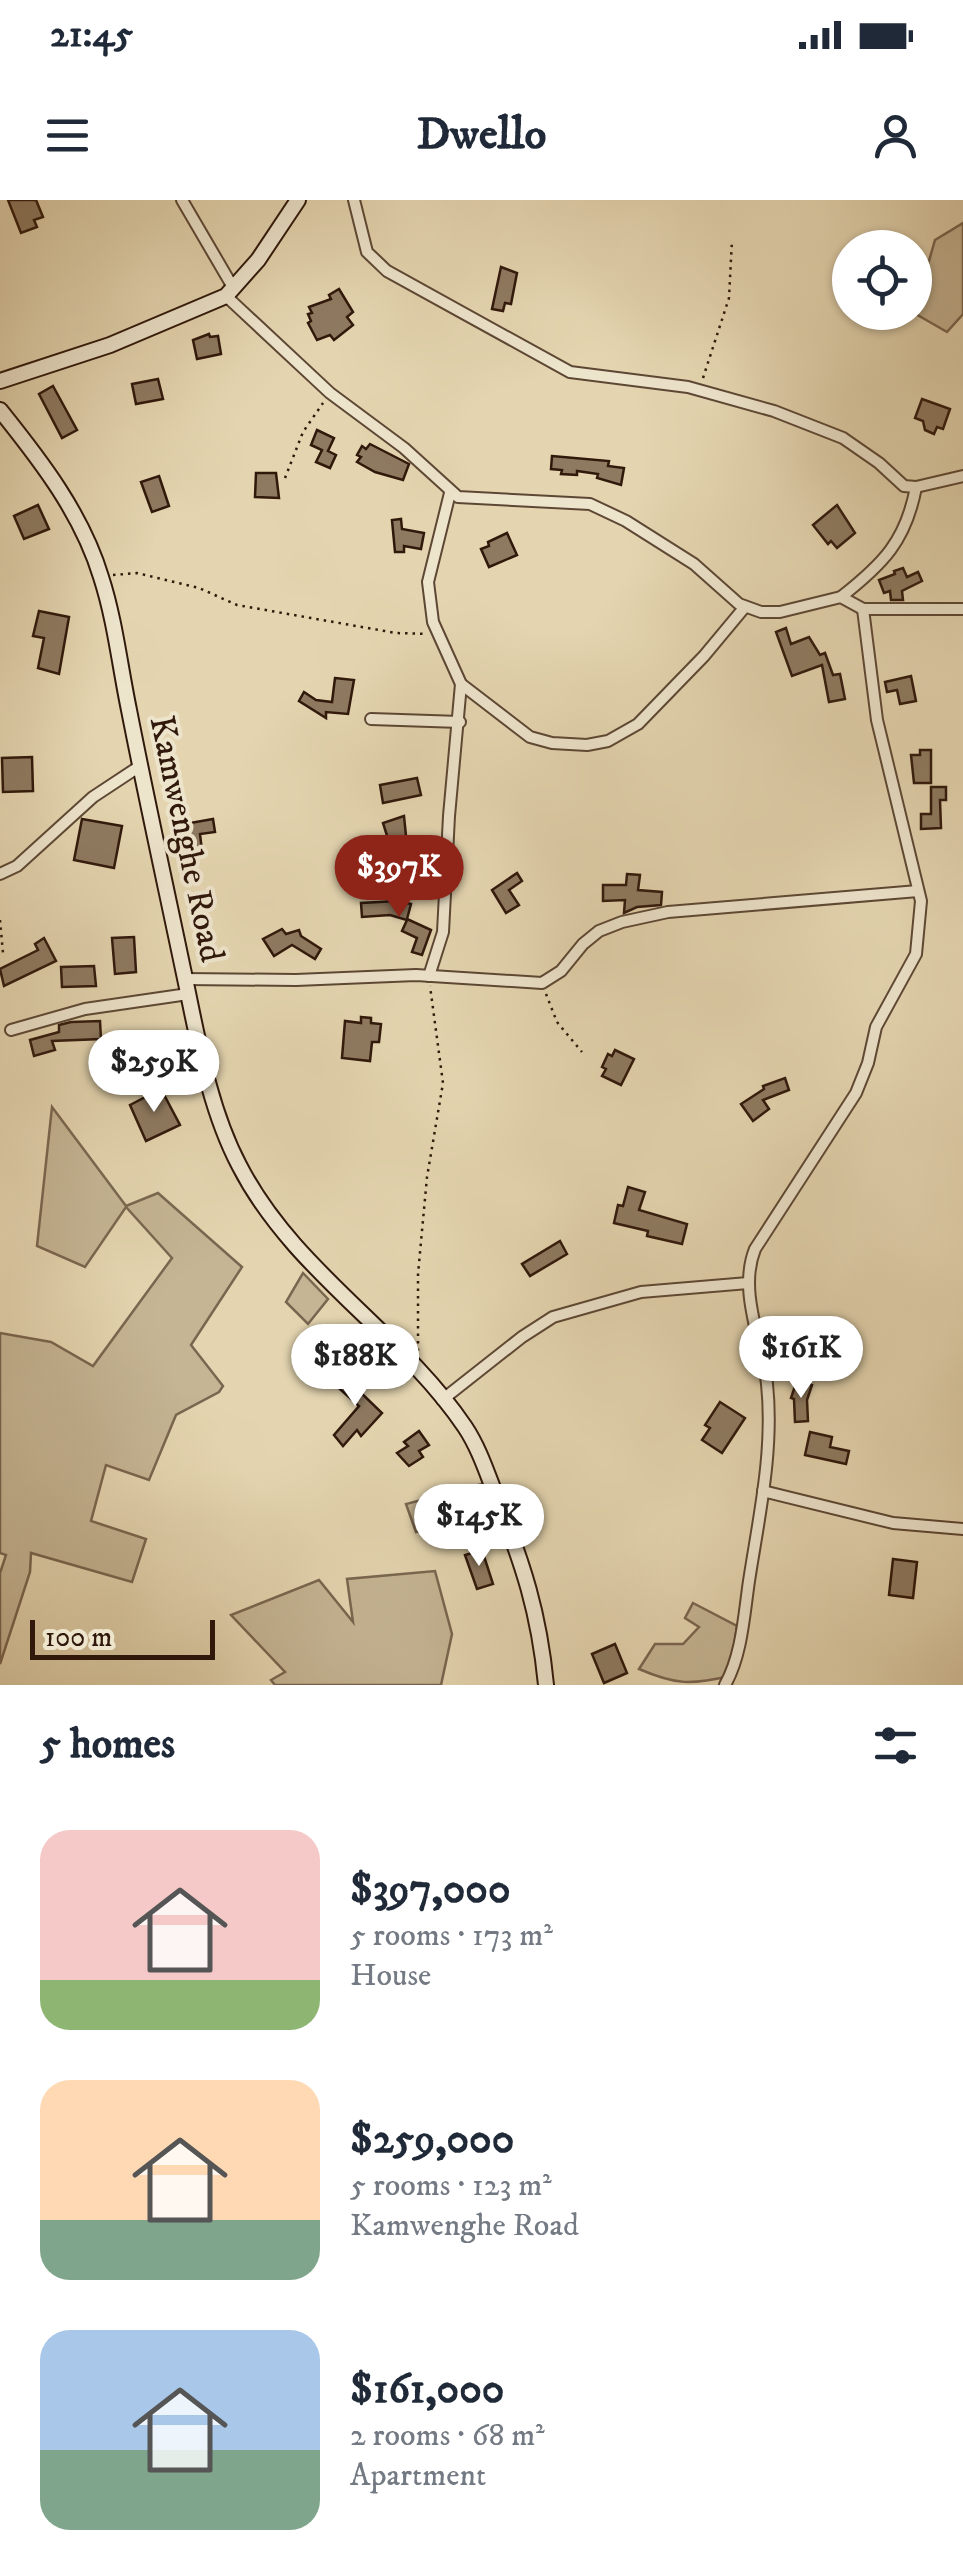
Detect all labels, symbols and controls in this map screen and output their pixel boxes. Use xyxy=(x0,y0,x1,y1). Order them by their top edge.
text: 21:45 xyxy=(50,11,133,59)
text: Dwello xyxy=(417,107,546,163)
icon: menu xyxy=(40,108,95,163)
icon: person xyxy=(868,108,923,163)
map controls xyxy=(832,230,932,330)
button: locate xyxy=(832,230,932,330)
street label: Kamwenghe Road xyxy=(138,712,234,967)
pin: $397K xyxy=(329,835,469,920)
text: $397K xyxy=(357,847,441,887)
pin: $259K xyxy=(84,1030,224,1115)
text: $259K xyxy=(110,1042,198,1082)
pin: $161K xyxy=(731,1316,871,1401)
pin: $188K xyxy=(285,1324,425,1409)
text: $161K xyxy=(761,1328,841,1368)
text: $188K xyxy=(313,1336,397,1376)
pin: $145K xyxy=(409,1484,549,1569)
text: $145K xyxy=(436,1496,522,1536)
scale bar xyxy=(30,1615,215,1660)
text: 100 m xyxy=(45,1620,112,1655)
icon: filters xyxy=(868,1718,923,1773)
text: 5 homes xyxy=(40,1719,175,1771)
text: $397,000 xyxy=(350,1864,511,1916)
icon: home xyxy=(120,1870,240,1990)
text: 5 rooms · 173 m² xyxy=(350,1916,553,1956)
text: House xyxy=(350,1956,431,1996)
text: $259,000 xyxy=(350,2114,514,2166)
icon: home xyxy=(120,2120,240,2240)
text: 5 rooms · 123 m² xyxy=(350,2166,552,2206)
text: Kamwenghe Road xyxy=(350,2206,579,2246)
text: $161,000 xyxy=(350,2364,504,2416)
icon: home xyxy=(120,2370,240,2490)
text: 2 rooms · 68 m² xyxy=(350,2416,545,2456)
text: Apartment xyxy=(350,2456,486,2496)

